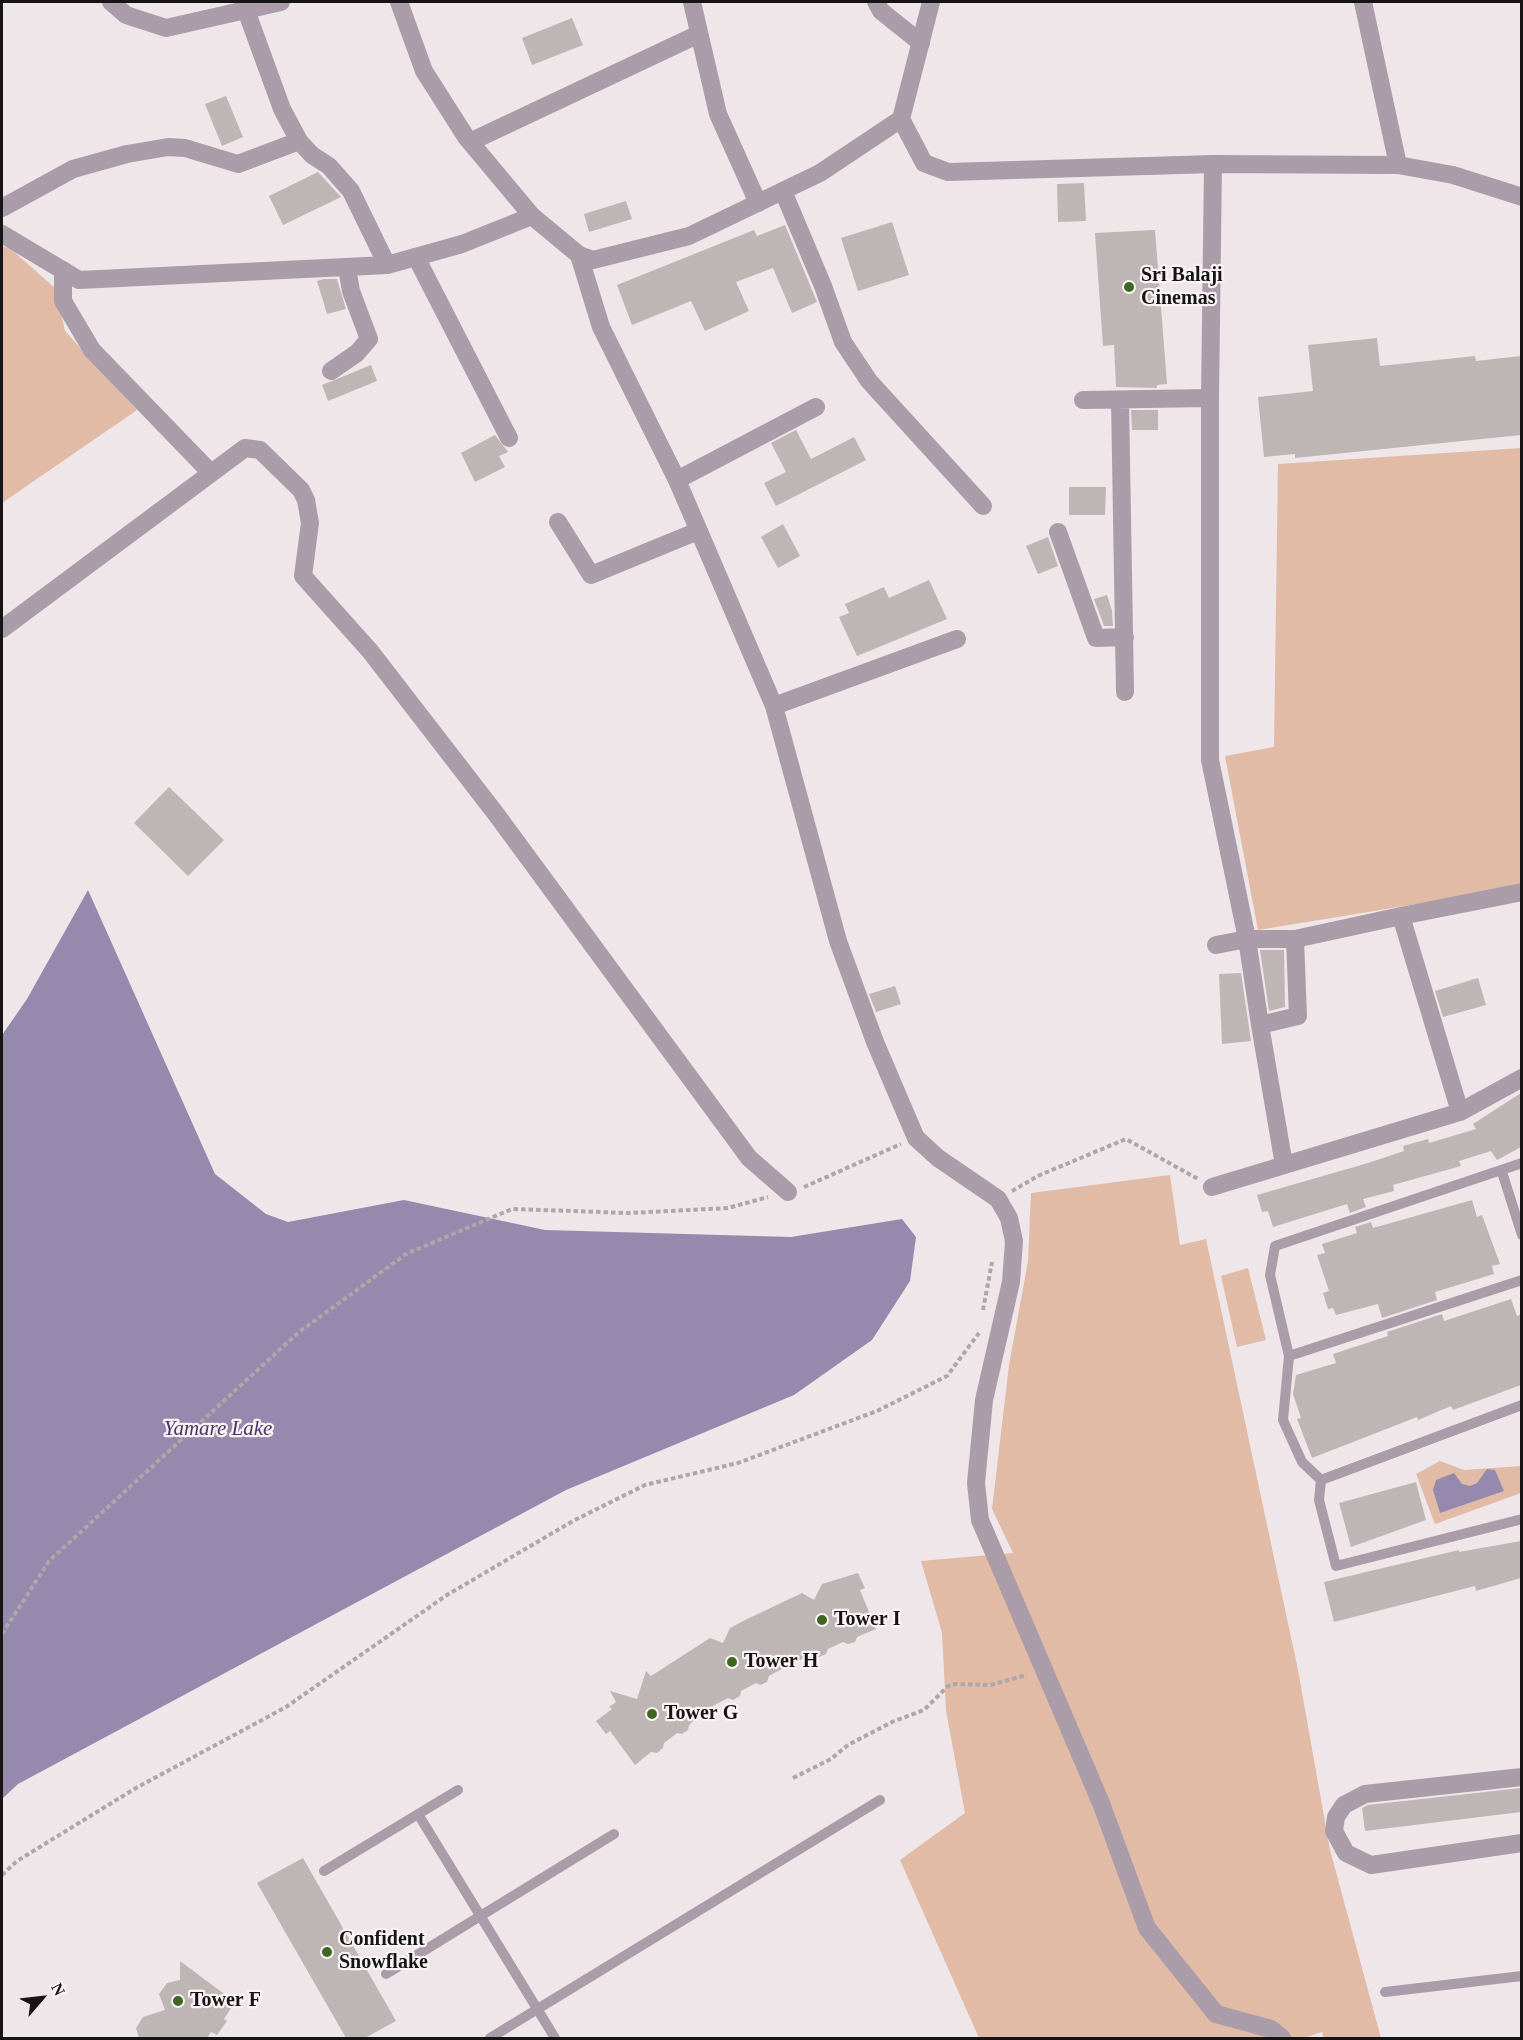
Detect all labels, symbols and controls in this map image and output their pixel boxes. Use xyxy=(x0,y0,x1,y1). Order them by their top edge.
place label: Sri Balaji Cinemas xyxy=(1141,264,1223,311)
marker: Sri Balaji Cinemas xyxy=(1122,280,1136,294)
water label: Yamare Lake xyxy=(164,1416,272,1442)
place label: Tower I xyxy=(834,1608,900,1632)
marker: Tower I xyxy=(815,1613,829,1627)
place label: Tower H xyxy=(744,1650,818,1674)
marker: Tower H xyxy=(725,1655,739,1669)
place label: Tower G xyxy=(664,1702,738,1726)
marker: Tower G xyxy=(645,1707,659,1721)
place label: Confident Snowflake xyxy=(339,1928,428,1975)
marker: Confident Snowflake xyxy=(320,1945,334,1959)
north arrow xyxy=(12,1968,72,2028)
text: N xyxy=(48,1980,69,1998)
place label: Tower F xyxy=(190,1989,261,2013)
marker: Tower F xyxy=(171,1994,185,2008)

